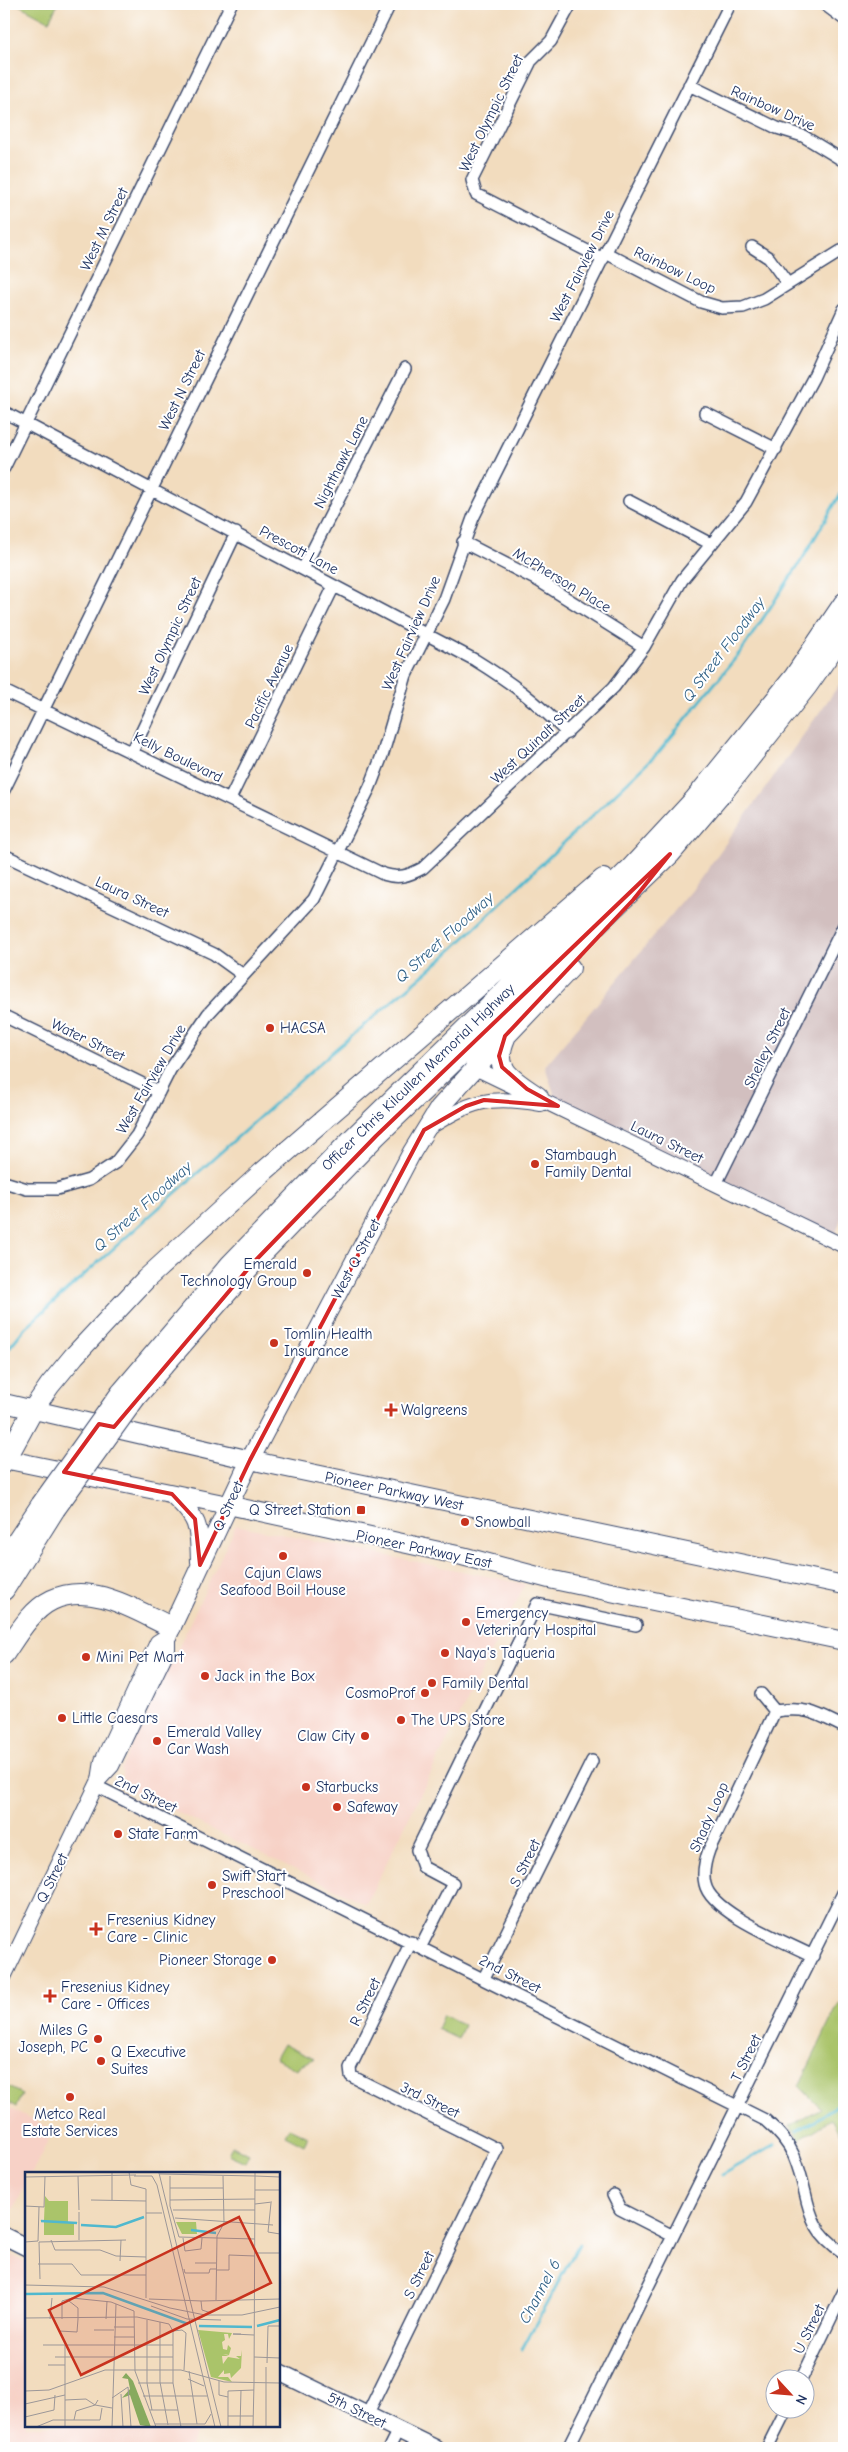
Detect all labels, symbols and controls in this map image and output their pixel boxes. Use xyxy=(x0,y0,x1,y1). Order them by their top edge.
street label: West Olympic Street xyxy=(455,51,528,175)
street label: Rainbow Drive xyxy=(728,81,818,135)
street label: West M Street xyxy=(76,184,132,273)
street label: West Fairview Drive xyxy=(546,207,618,325)
street label: Rainbow Loop xyxy=(631,242,719,298)
street label: West N Street xyxy=(155,346,210,433)
street label: Nighthawk Lane xyxy=(310,412,372,511)
street label: Prescott Lane xyxy=(256,522,342,579)
street label: McPherson Place xyxy=(510,544,615,617)
street label: West Olympic Street xyxy=(135,573,206,698)
street label: West Fairview Drive xyxy=(378,573,445,693)
water label: Q Street Floodway xyxy=(679,593,769,705)
street label: Pacific Avenue xyxy=(241,640,297,731)
street label: West Quinalt Street xyxy=(487,690,590,787)
street label: Kelly Boulevard xyxy=(130,728,226,786)
street label: Laura Street xyxy=(93,872,172,922)
water label: Q Street Floodway xyxy=(392,888,498,987)
street label: Officer Chris Kilcullen Memorial Highway xyxy=(318,979,519,1174)
street label: Shelley Street xyxy=(740,1004,795,1091)
street label: Water Street xyxy=(48,1014,128,1066)
place label: HACSA xyxy=(280,1019,326,1037)
street label: West Fairview Drive xyxy=(112,1021,190,1137)
marker: HACSA xyxy=(264,1022,276,1034)
street label: Laura Street xyxy=(628,1117,707,1168)
place label: Stambaugh Family Dental xyxy=(545,1146,631,1181)
water label: Q Street Floodway xyxy=(90,1157,196,1256)
marker: Stambaugh Family Dental xyxy=(529,1158,541,1170)
street label: West Q Street xyxy=(327,1215,385,1302)
place label: Emerald Technology Group xyxy=(180,1255,297,1290)
marker: Emerald Technology Group xyxy=(301,1267,313,1279)
place label: Tomlin Health Insurance xyxy=(284,1325,373,1360)
marker: Tomlin Health Insurance xyxy=(268,1337,280,1349)
place label: Walgreens xyxy=(401,1401,467,1419)
marker: Walgreens xyxy=(385,1404,397,1416)
street label: Pioneer Parkway West xyxy=(323,1468,465,1515)
street label: Q Street xyxy=(209,1477,248,1534)
place label: Q Street Station xyxy=(249,1501,351,1519)
marker: Q Street Station xyxy=(355,1504,367,1516)
place label: Snowball xyxy=(475,1513,531,1531)
marker: Snowball xyxy=(459,1516,471,1528)
street label: Pioneer Parkway East xyxy=(355,1526,494,1572)
marker: Cajun Claws Seafood Boil House xyxy=(277,1550,289,1562)
place label: Cajun Claws Seafood Boil House xyxy=(220,1564,346,1599)
place label: Emergency Veterinary Hospital xyxy=(476,1604,596,1639)
marker: Emergency Veterinary Hospital xyxy=(460,1616,472,1628)
place label: Naya's Taqueria xyxy=(455,1644,555,1662)
marker: Naya's Taqueria xyxy=(439,1647,451,1659)
place label: Mini Pet Mart xyxy=(96,1648,185,1666)
marker: Mini Pet Mart xyxy=(80,1651,92,1663)
place label: Jack in the Box xyxy=(215,1667,316,1685)
marker: Jack in the Box xyxy=(199,1670,211,1682)
place label: Family Dental xyxy=(442,1674,528,1692)
marker: Family Dental xyxy=(426,1677,438,1689)
place label: CosmoProf xyxy=(345,1684,416,1702)
marker: CosmoProf xyxy=(419,1687,431,1699)
place label: Little Caesars xyxy=(72,1709,158,1727)
place label: The UPS Store xyxy=(411,1711,505,1729)
marker: Little Caesars xyxy=(56,1712,68,1724)
marker: The UPS Store xyxy=(395,1714,407,1726)
place label: Emerald Valley Car Wash xyxy=(167,1723,262,1758)
place label: Claw City xyxy=(297,1727,355,1745)
marker: Claw City xyxy=(359,1730,371,1742)
marker: Emerald Valley Car Wash xyxy=(151,1735,163,1747)
street label: 2nd Street xyxy=(112,1771,181,1817)
place label: Starbucks xyxy=(316,1778,378,1796)
street label: Shady Loop xyxy=(686,1779,732,1855)
marker: Starbucks xyxy=(300,1781,312,1793)
place label: Safeway xyxy=(347,1798,398,1816)
marker: Safeway xyxy=(331,1801,343,1813)
place label: State Farm xyxy=(128,1825,198,1843)
marker: State Farm xyxy=(112,1828,124,1840)
street label: S Street xyxy=(506,1836,545,1890)
street label: Q Street xyxy=(32,1850,72,1906)
place label: Swift Start Preschool xyxy=(222,1867,287,1902)
marker: Swift Start Preschool xyxy=(206,1879,218,1891)
place label: Fresenius Kidney Care - Clinic xyxy=(107,1911,216,1946)
marker: Fresenius Kidney Care - Clinic xyxy=(89,1922,103,1936)
place label: Pioneer Storage xyxy=(159,1951,262,1969)
street label: 2nd Street xyxy=(476,1951,544,1997)
marker: Pioneer Storage xyxy=(266,1954,278,1966)
street label: R Street xyxy=(346,1974,385,2029)
place label: Fresenius Kidney Care - Offices xyxy=(61,1978,170,2013)
marker: Fresenius Kidney Care - Offices xyxy=(43,1989,57,2003)
place label: Miles G Joseph, PC xyxy=(19,2021,88,2056)
street label: T Street xyxy=(727,2031,765,2085)
marker: Miles G Joseph, PC xyxy=(92,2033,104,2045)
place label: Q Executive Suites xyxy=(111,2043,187,2078)
marker: Q Executive Suites xyxy=(95,2055,107,2067)
street label: 3rd Street xyxy=(397,2078,463,2122)
marker: Metco Real Estate Services xyxy=(64,2091,76,2103)
place label: Metco Real Estate Services xyxy=(22,2105,118,2140)
inset map xyxy=(25,2172,280,2427)
street label: S Street xyxy=(400,2248,439,2302)
water label: Channel 6 xyxy=(516,2256,564,2327)
street label: U Street xyxy=(789,2301,829,2357)
north arrow xyxy=(766,2370,816,2420)
street label: 5th Street xyxy=(325,2388,390,2432)
text: N xyxy=(792,2392,811,2407)

